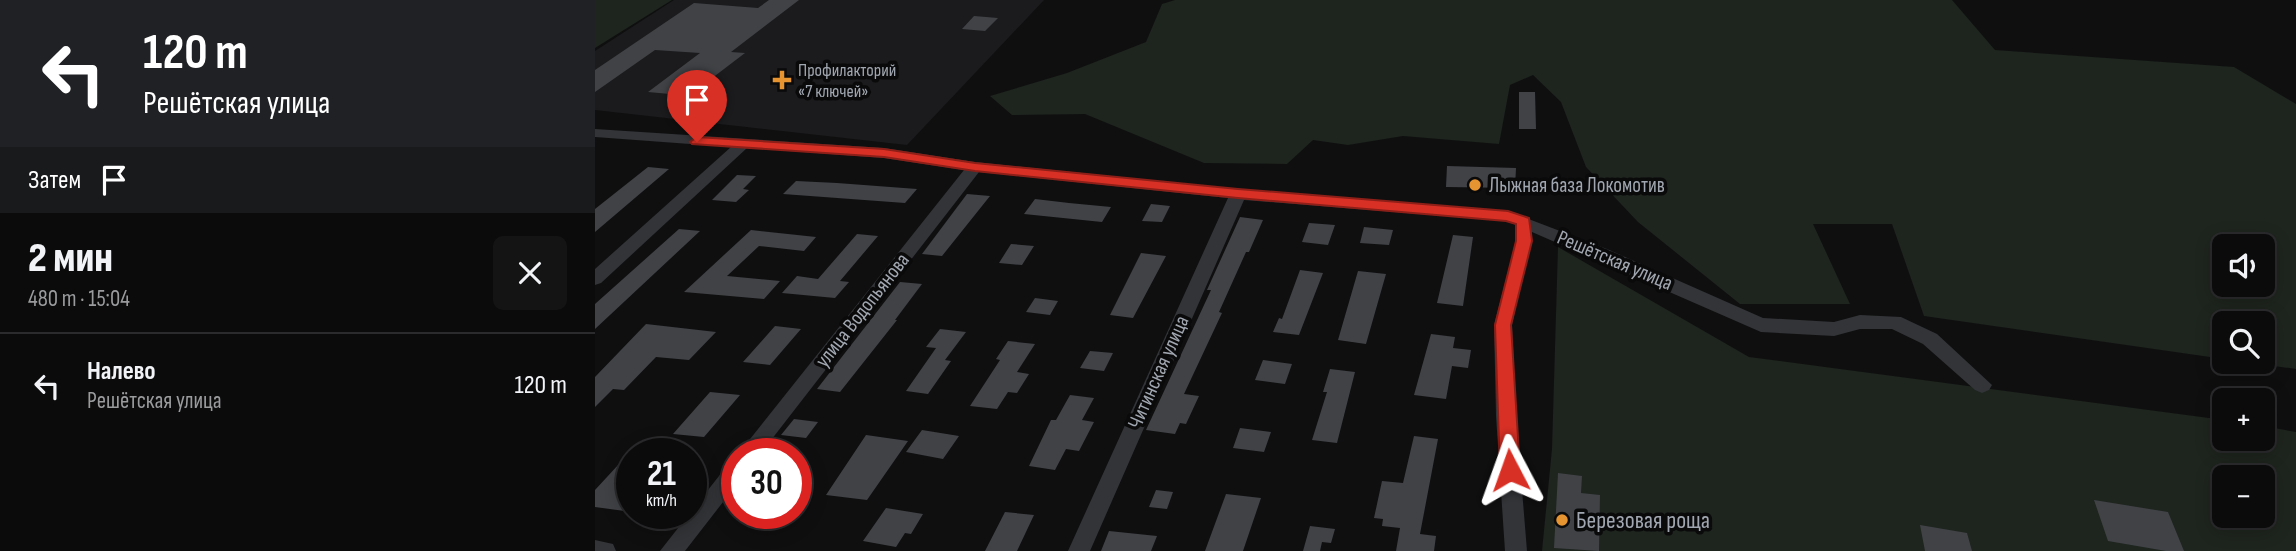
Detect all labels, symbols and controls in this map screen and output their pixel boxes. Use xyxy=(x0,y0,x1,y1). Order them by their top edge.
text: 120 m xyxy=(143,24,248,83)
icon: left xyxy=(28,28,119,119)
place label: Профилакторий «7 ключей» xyxy=(798,60,896,102)
pin xyxy=(667,70,727,142)
marker: Профилакторий «7 ключей» xyxy=(772,70,792,90)
icon: arrive xyxy=(678,81,716,119)
text: Решётская улица xyxy=(143,84,330,123)
icon: arrive xyxy=(95,161,133,199)
text: Затем xyxy=(28,165,81,196)
place label: Лыжная база Локомотив xyxy=(1489,173,1665,198)
marker: Лыжная база Локомотив xyxy=(1467,177,1483,193)
street label: Решётская улица xyxy=(1553,225,1676,296)
text: 2 мин xyxy=(28,233,113,284)
map controls xyxy=(2212,234,2275,528)
button: sound xyxy=(2212,234,2275,297)
button: close xyxy=(493,236,567,310)
street label: улица Водопьянова xyxy=(810,248,915,372)
text: 480 m · 15:04 xyxy=(28,285,130,313)
button: search xyxy=(2212,311,2275,374)
street label: Читинская улица xyxy=(1122,312,1195,433)
text: Налево xyxy=(87,356,156,387)
icon: left xyxy=(28,367,66,405)
text: 120 m xyxy=(514,370,567,401)
text: Решётская улица xyxy=(87,387,222,415)
button: + xyxy=(2212,388,2275,451)
position arrow xyxy=(1473,433,1547,507)
speed limit sign: 30 xyxy=(721,438,812,529)
text: 21 xyxy=(647,453,676,496)
button: − xyxy=(2212,465,2275,528)
text: km/h xyxy=(646,490,677,511)
place label: Березовая роща xyxy=(1576,506,1710,535)
marker: Березовая роща xyxy=(1554,512,1570,528)

